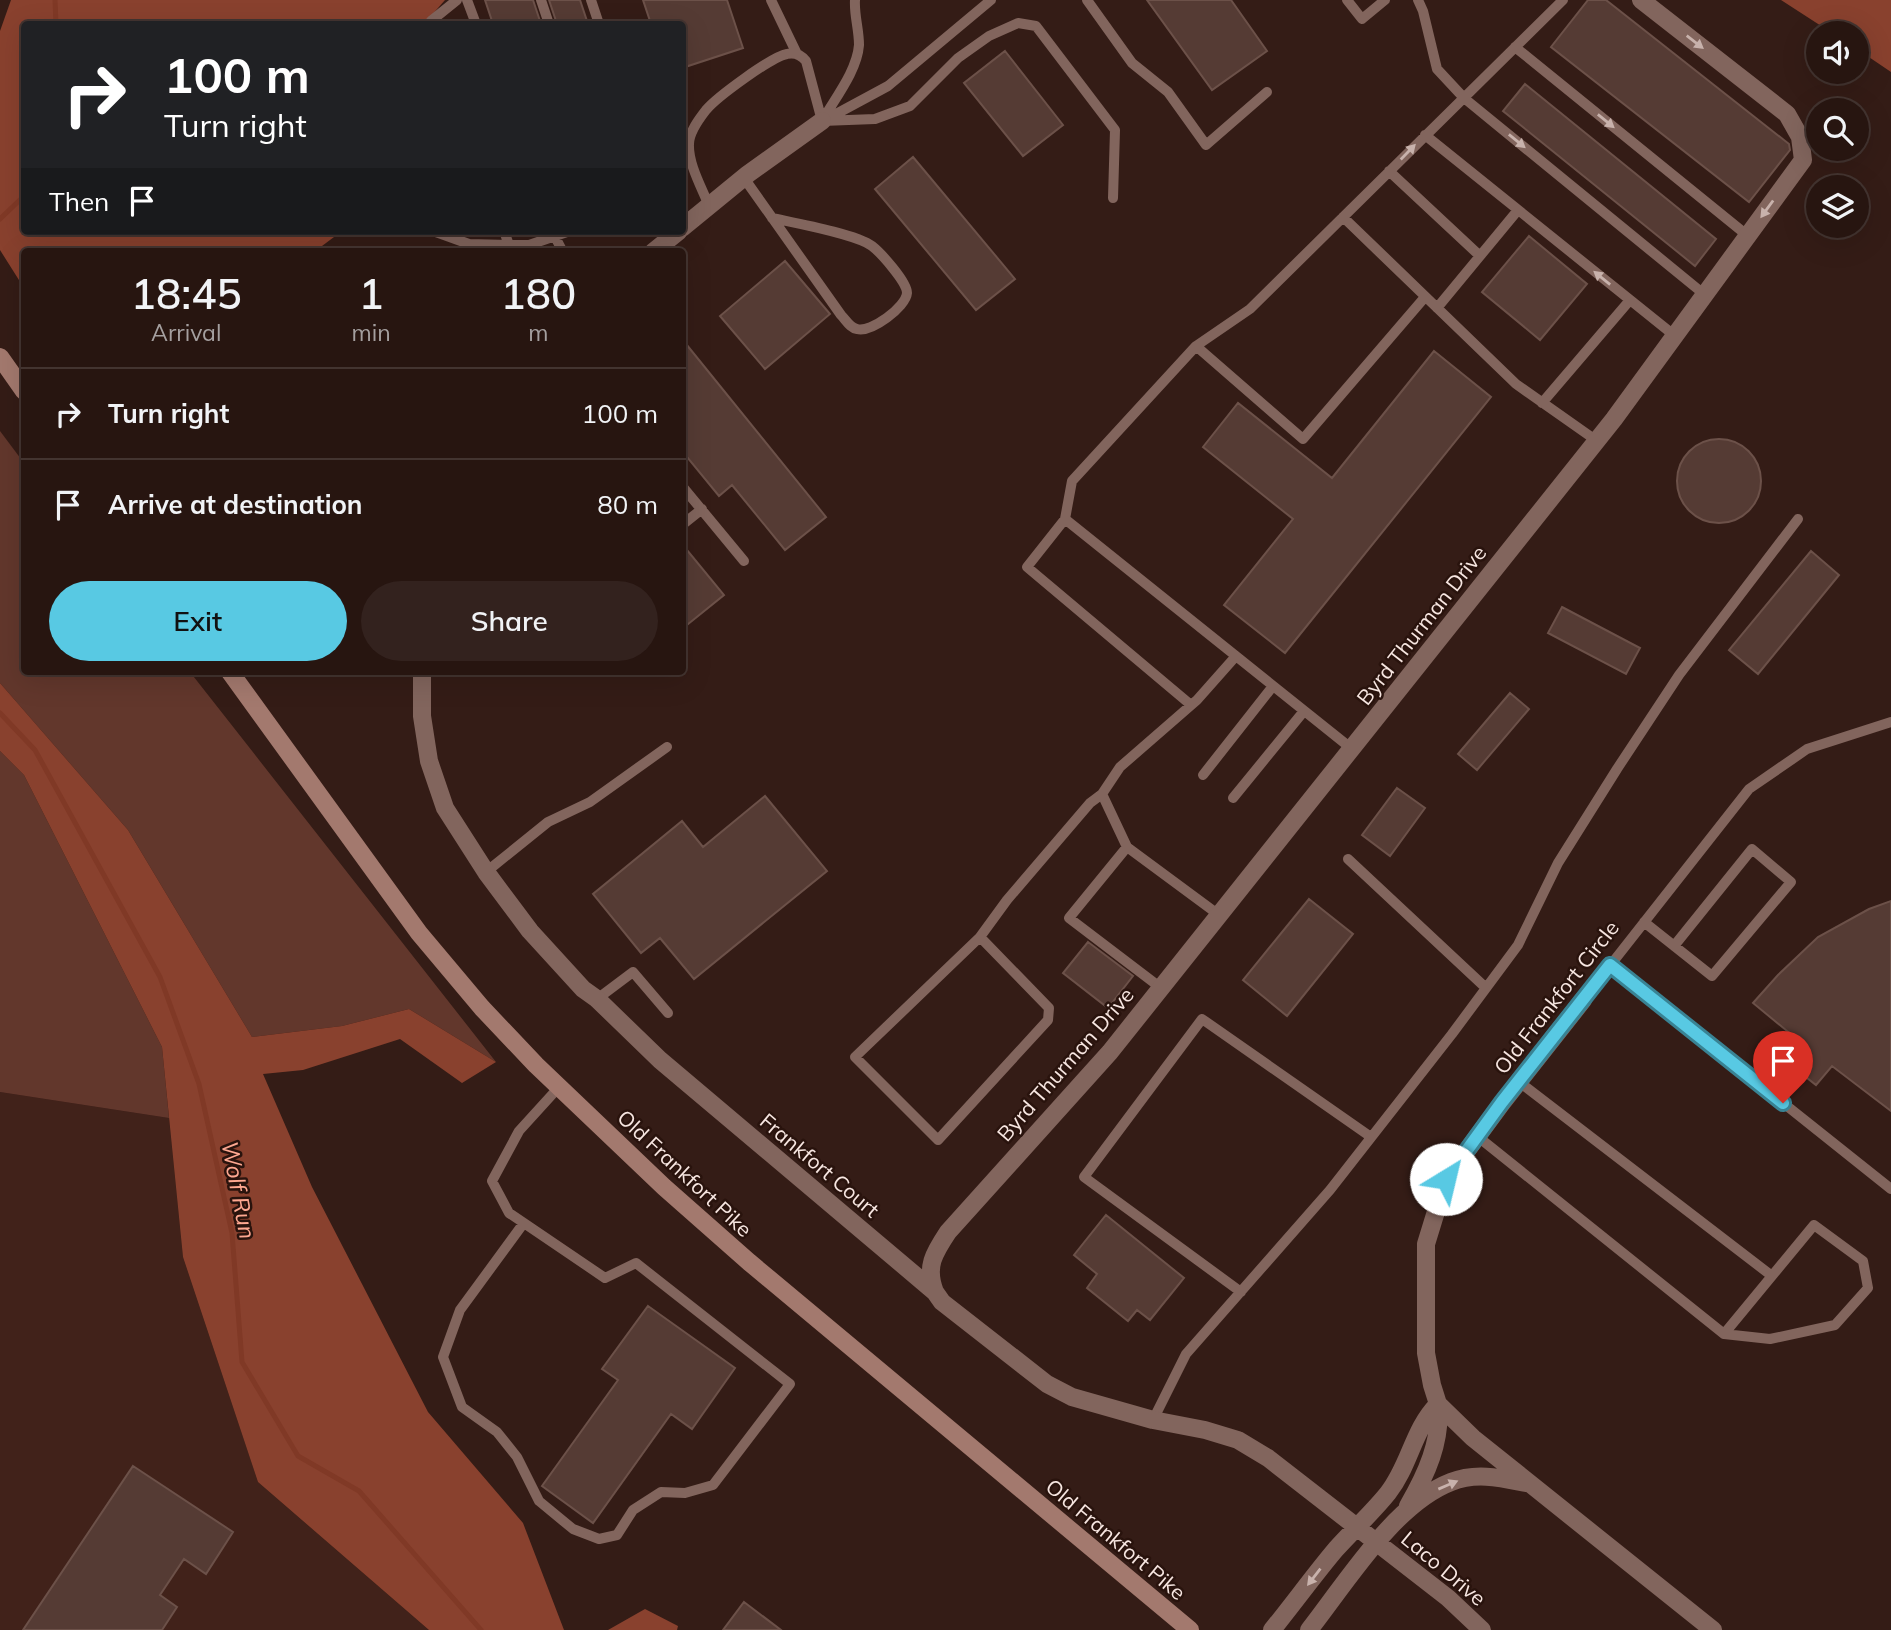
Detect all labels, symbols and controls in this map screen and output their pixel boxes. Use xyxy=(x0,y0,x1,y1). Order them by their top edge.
map controls xyxy=(1806,21,1869,238)
button: sound xyxy=(1806,21,1869,84)
one-way arrow xyxy=(1686,35,1704,50)
text: 100 m xyxy=(164,44,310,105)
icon: right xyxy=(49,49,140,140)
button: search xyxy=(1806,98,1869,161)
text: Turn right xyxy=(164,105,307,145)
one-way arrow xyxy=(1597,113,1614,128)
one-way arrow xyxy=(1507,134,1525,149)
one-way arrow xyxy=(1400,144,1416,161)
button: layers xyxy=(1806,175,1869,238)
icon: arrive xyxy=(123,182,161,220)
text: Then xyxy=(49,185,109,218)
one-way arrow xyxy=(1760,200,1774,219)
text: 18:45 xyxy=(131,267,242,320)
text: 1 xyxy=(358,267,384,320)
text: 180 xyxy=(501,267,576,320)
one-way arrow xyxy=(1594,270,1612,285)
text: Arrival xyxy=(151,318,221,347)
text: min xyxy=(351,318,391,347)
text: m xyxy=(528,318,548,347)
icon: right xyxy=(49,395,87,433)
text: Turn right xyxy=(108,397,229,430)
text: 100 m xyxy=(582,397,658,430)
icon: arrive xyxy=(49,486,87,524)
text: Arrive at destination xyxy=(108,488,363,521)
text: 80 m xyxy=(597,488,658,521)
street label: Byrd Thurman Drive xyxy=(1351,540,1491,710)
button: Exit xyxy=(49,581,347,661)
button: Share xyxy=(361,581,658,661)
street label: Old Frankfort Circle xyxy=(1488,915,1624,1079)
street label: Byrd Thurman Drive xyxy=(991,982,1139,1146)
pin xyxy=(1753,1031,1813,1103)
icon: arrive xyxy=(1764,1042,1802,1080)
street label: Old Frankfort Pike xyxy=(612,1104,758,1242)
street label: Frankfort Court xyxy=(755,1108,885,1222)
water label: Wolf Run xyxy=(215,1139,263,1241)
position arrow xyxy=(1409,1142,1483,1216)
street label: Old Frankfort Pike xyxy=(1041,1473,1191,1605)
one-way arrow xyxy=(1438,1479,1459,1490)
street label: Laco Drive xyxy=(1396,1525,1492,1611)
one-way arrow xyxy=(1307,1568,1322,1586)

